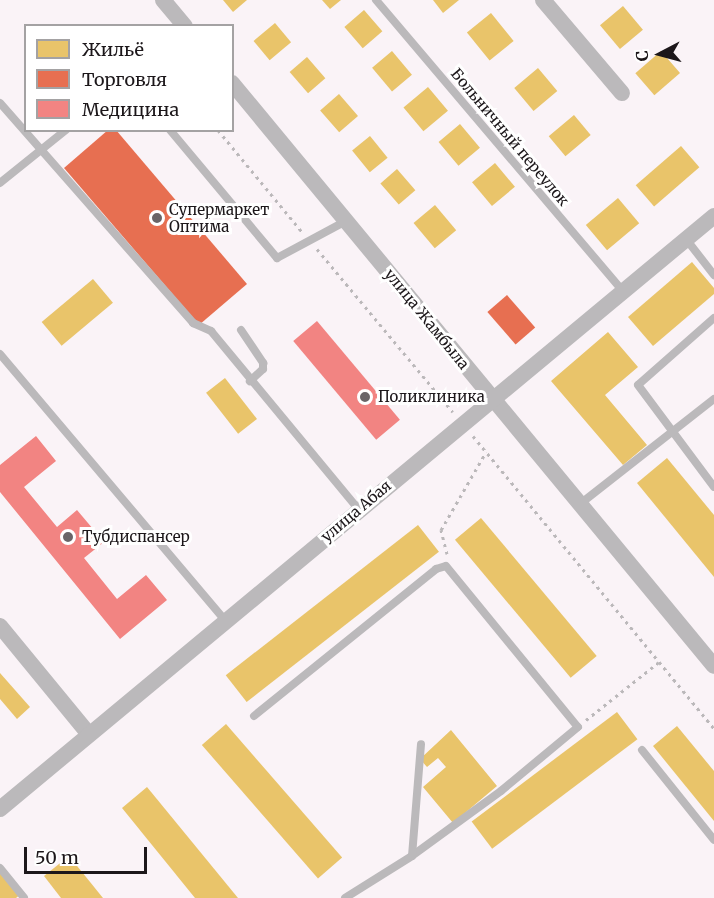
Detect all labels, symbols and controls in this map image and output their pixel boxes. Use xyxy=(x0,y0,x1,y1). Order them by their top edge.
legend xyxy=(24,24,234,132)
north arrow xyxy=(630,24,690,84)
text: Жильё xyxy=(82,38,144,61)
text: С xyxy=(632,50,653,62)
street label: Больничный переулок xyxy=(447,65,573,209)
text: Торговля xyxy=(82,68,167,91)
text: Медицина xyxy=(82,98,179,121)
place label: Супермаркет Оптима xyxy=(169,200,269,235)
marker: Супермаркет Оптима xyxy=(150,211,164,225)
street label: улица Жамбыла xyxy=(381,265,473,373)
marker: Поликлиника xyxy=(356,388,374,406)
place label: Поликлиника xyxy=(378,388,485,406)
street label: улица Абая xyxy=(317,476,395,546)
marker: Тубдиспансер xyxy=(59,528,77,546)
place label: Тубдиспансер xyxy=(82,528,190,546)
scale bar xyxy=(27,835,150,873)
text: 50 m xyxy=(35,846,79,869)

